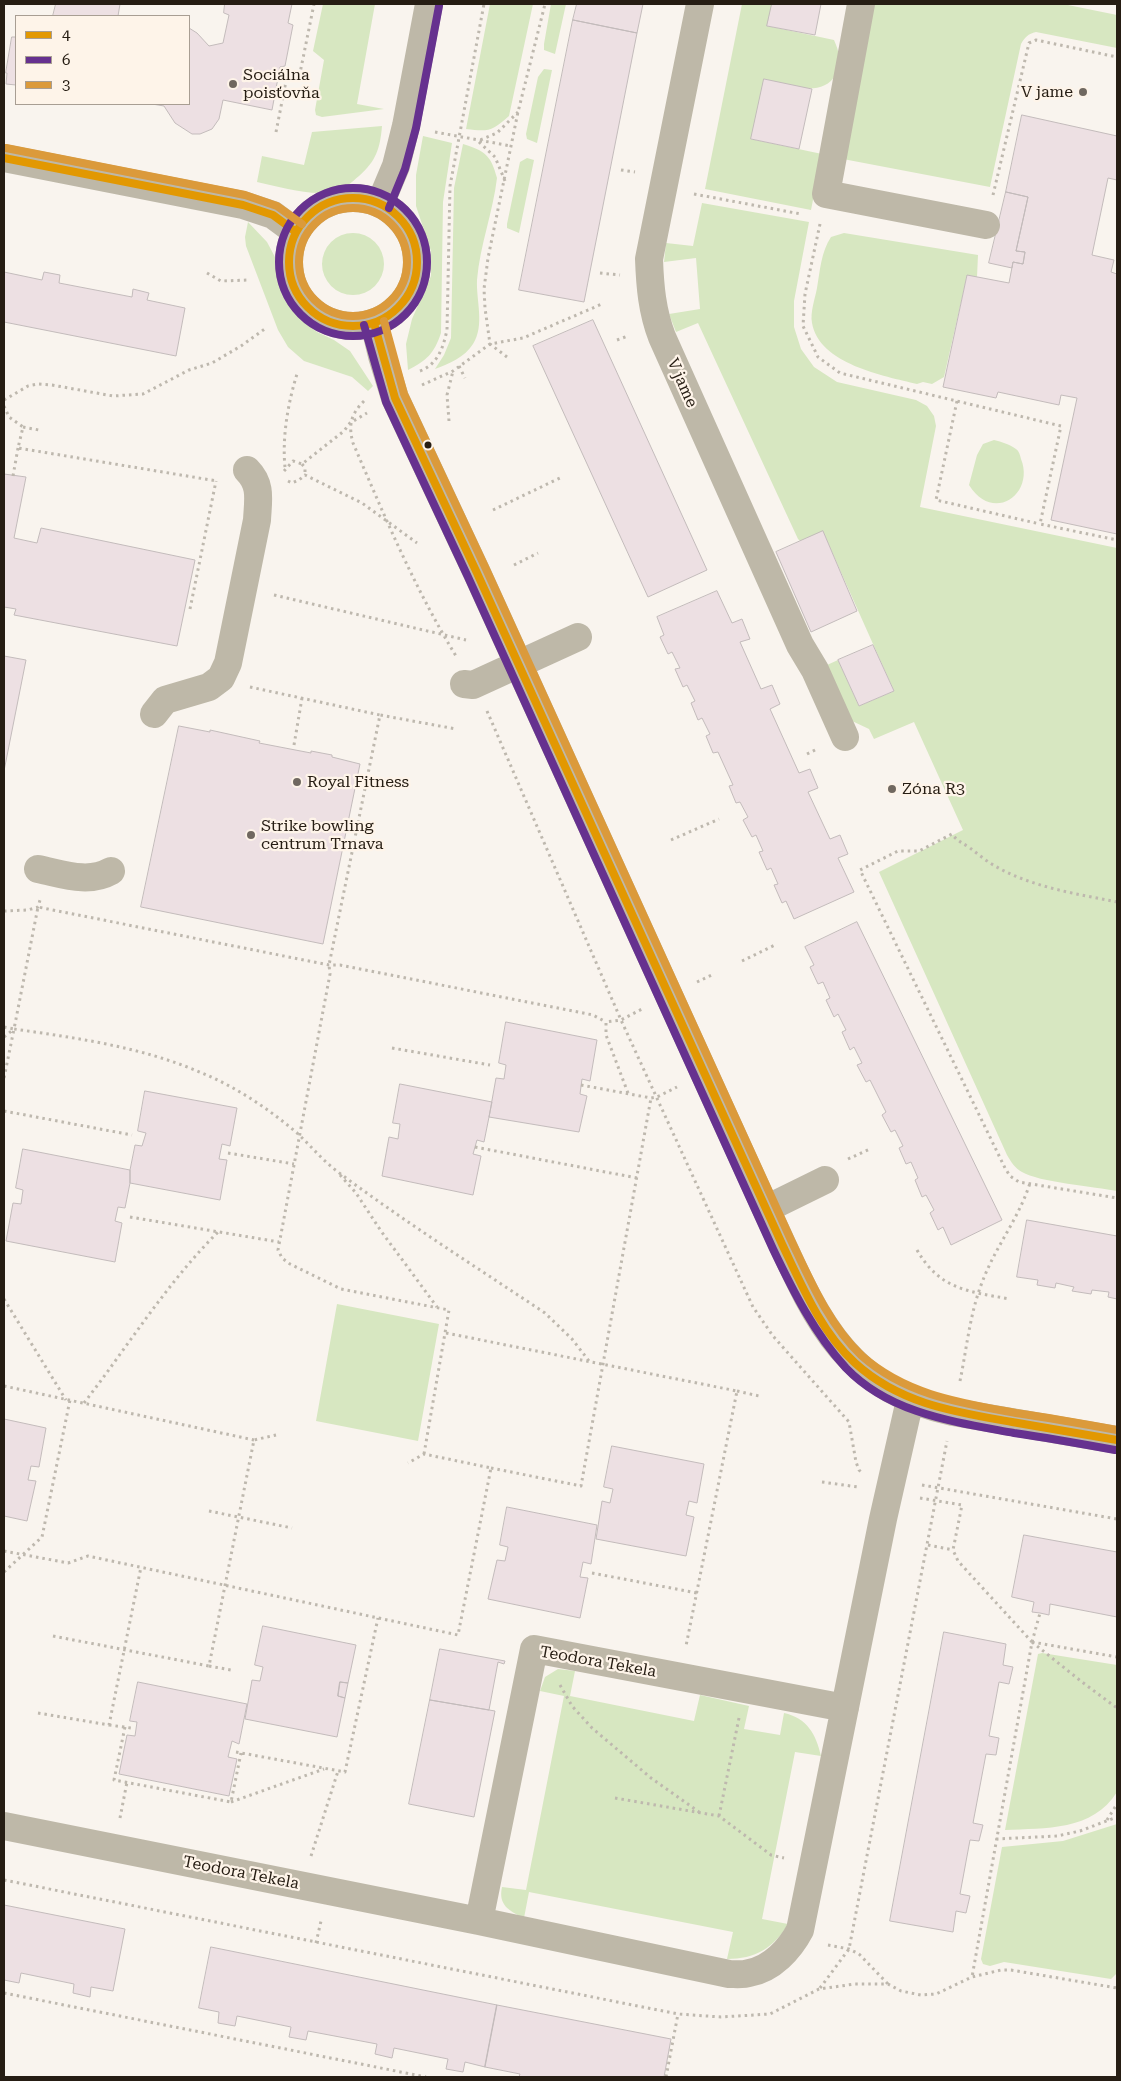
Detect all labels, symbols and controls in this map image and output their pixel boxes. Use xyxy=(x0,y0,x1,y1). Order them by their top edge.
legend xyxy=(15,15,190,105)
text: 4 xyxy=(62,26,70,44)
text: 6 xyxy=(62,51,70,69)
place label: Sociálna poisťovňa xyxy=(243,65,320,103)
text: 3 xyxy=(62,76,70,94)
marker: Sociálna poisťovňa xyxy=(227,78,239,90)
place label: V jame xyxy=(1021,82,1073,102)
marker: V jame xyxy=(1077,86,1089,98)
street label: V jame xyxy=(663,355,701,411)
unlabelled marker xyxy=(423,440,433,450)
place label: Royal Fitness xyxy=(307,772,409,792)
marker: Royal Fitness xyxy=(291,776,303,788)
place label: Zóna R3 xyxy=(902,779,965,799)
marker: Zóna R3 xyxy=(886,783,898,795)
place label: Strike bowling centrum Trnava xyxy=(261,816,384,854)
marker: Strike bowling centrum Trnava xyxy=(245,829,257,841)
street label: Teodora Tekela xyxy=(538,1642,658,1682)
street label: Teodora Tekela xyxy=(181,1852,301,1894)

